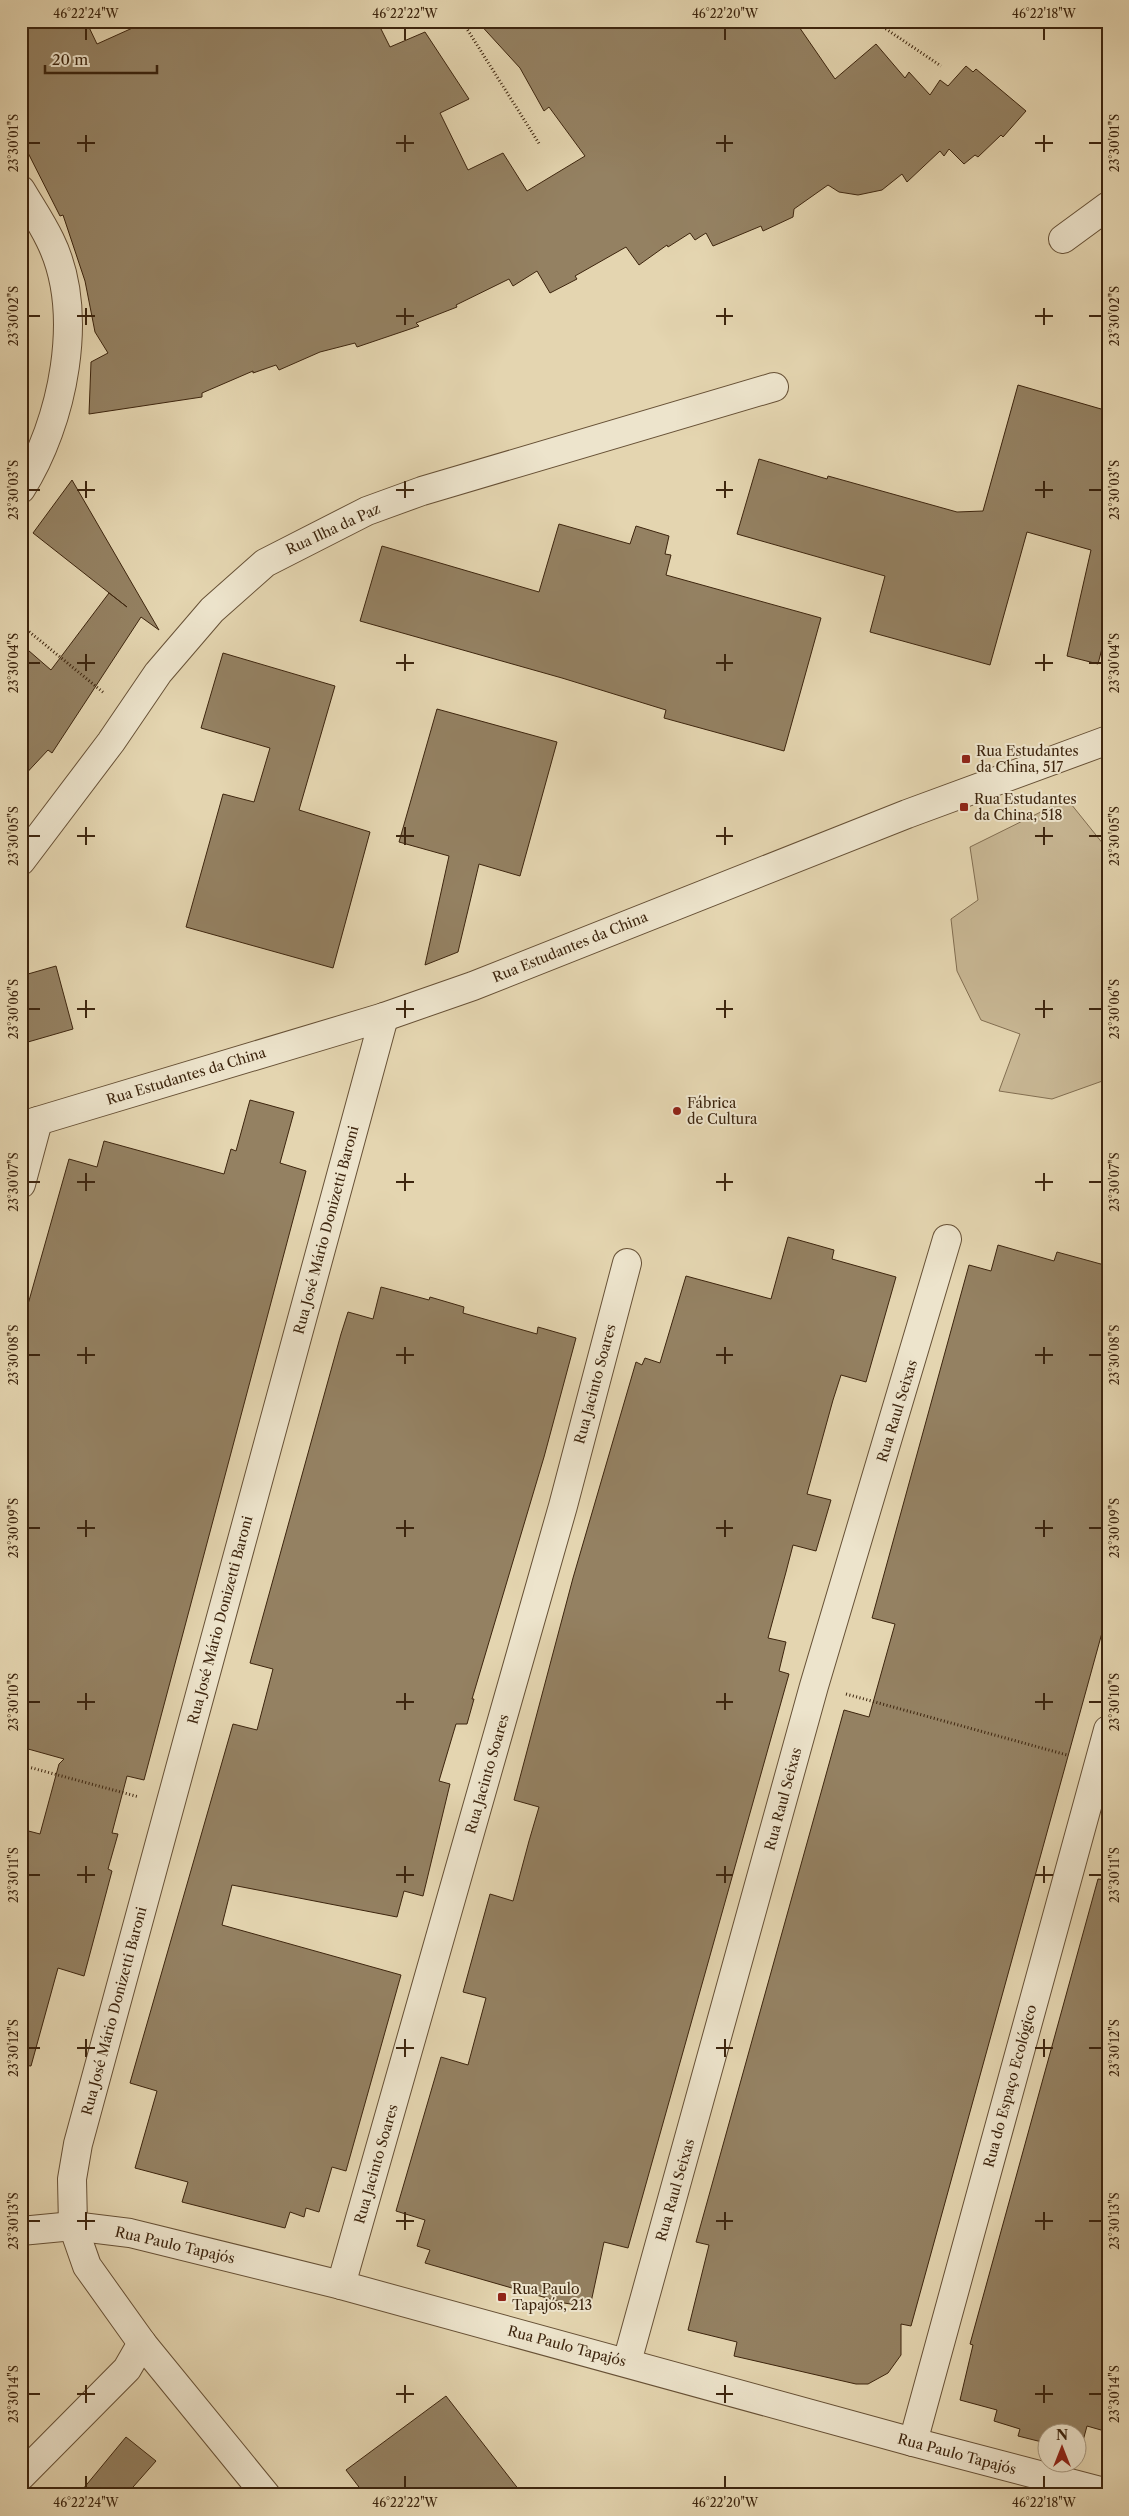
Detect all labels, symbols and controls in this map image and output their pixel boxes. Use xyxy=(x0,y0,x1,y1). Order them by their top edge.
text: 46°22'24"W xyxy=(53,6,120,21)
text: 46°22'22"W xyxy=(372,6,439,21)
text: 46°22'20"W xyxy=(692,6,759,21)
text: 46°22'18"W xyxy=(1012,6,1077,21)
scale bar xyxy=(45,42,158,74)
text: 20 m xyxy=(52,50,88,69)
text: 23°30'01"S xyxy=(6,114,21,172)
text: 23°30'01"S xyxy=(1107,114,1122,172)
text: 23°30'02"S xyxy=(6,286,21,346)
text: 23°30'02"S xyxy=(1107,286,1122,346)
text: 23°30'03"S xyxy=(6,460,21,520)
text: 23°30'03"S xyxy=(1107,460,1122,520)
street label: Rua Ilha da Paz xyxy=(283,499,383,559)
text: 23°30'04"S xyxy=(6,633,21,693)
text: 23°30'04"S xyxy=(1107,633,1122,693)
place label: Rua Estudantes da China, 517 xyxy=(976,742,1079,776)
marker: Rua Estudantes da China, 517 xyxy=(960,753,972,765)
place label: Rua Estudantes da China, 518 xyxy=(974,790,1077,824)
marker: Rua Estudantes da China, 518 xyxy=(958,801,970,813)
text: 23°30'05"S xyxy=(6,806,21,866)
text: 23°30'05"S xyxy=(1107,806,1122,866)
street label: Rua Estudantes da China xyxy=(490,907,651,986)
text: 23°30'06"S xyxy=(6,979,21,1039)
text: 23°30'06"S xyxy=(1107,979,1122,1039)
street label: Rua Estudantes da China xyxy=(104,1043,268,1109)
place label: Fábrica de Cultura xyxy=(687,1094,758,1128)
marker: Fábrica de Cultura xyxy=(671,1105,683,1117)
street label: Rua José Mário Donizetti Baroni xyxy=(289,1124,363,1336)
text: 23°30'07"S xyxy=(6,1152,21,1212)
text: 23°30'07"S xyxy=(1107,1152,1122,1212)
street label: Rua Jacinto Soares xyxy=(570,1322,620,1446)
text: 23°30'08"S xyxy=(6,1325,21,1385)
text: 23°30'08"S xyxy=(1107,1325,1122,1385)
street label: Rua Raul Seixas xyxy=(873,1358,921,1464)
text: 23°30'09"S xyxy=(6,1498,21,1558)
text: 23°30'09"S xyxy=(1107,1498,1122,1558)
street label: Rua José Mário Donizetti Baroni xyxy=(183,1514,257,1726)
text: 23°30'10"S xyxy=(6,1673,21,1731)
text: 23°30'10"S xyxy=(1107,1673,1122,1731)
street label: Rua Jacinto Soares xyxy=(461,1712,513,1836)
street label: Rua Raul Seixas xyxy=(761,1745,805,1853)
text: 23°30'11"S xyxy=(6,1847,21,1903)
text: 23°30'11"S xyxy=(1107,1847,1122,1903)
street label: Rua José Mário Donizetti Baroni xyxy=(77,1905,151,2117)
street label: Rua do Espaço Ecológico xyxy=(980,2002,1040,2170)
text: 23°30'12"S xyxy=(6,2019,21,2077)
text: 23°30'12"S xyxy=(1107,2019,1122,2077)
street label: Rua Jacinto Soares xyxy=(350,2102,402,2226)
street label: Rua Raul Seixas xyxy=(652,2137,698,2243)
text: 23°30'13"S xyxy=(6,2192,21,2250)
text: 23°30'13"S xyxy=(1107,2192,1122,2250)
street label: Rua Paulo Tapajós xyxy=(113,2222,237,2268)
place label: Rua Paulo Tapajós, 213 xyxy=(512,2280,592,2314)
marker: Rua Paulo Tapajós, 213 xyxy=(496,2291,508,2303)
street label: Rua Paulo Tapajós xyxy=(506,2321,628,2371)
text: 23°30'14"S xyxy=(6,2365,21,2423)
text: 23°30'14"S xyxy=(1107,2365,1122,2423)
north arrow xyxy=(1036,2424,1086,2474)
text: N xyxy=(1056,2426,1068,2444)
street label: Rua Paulo Tapajós xyxy=(896,2429,1018,2479)
text: 46°22'24"W xyxy=(53,2495,120,2510)
text: 46°22'22"W xyxy=(372,2495,439,2510)
text: 46°22'20"W xyxy=(692,2495,759,2510)
text: 46°22'18"W xyxy=(1012,2495,1077,2510)

